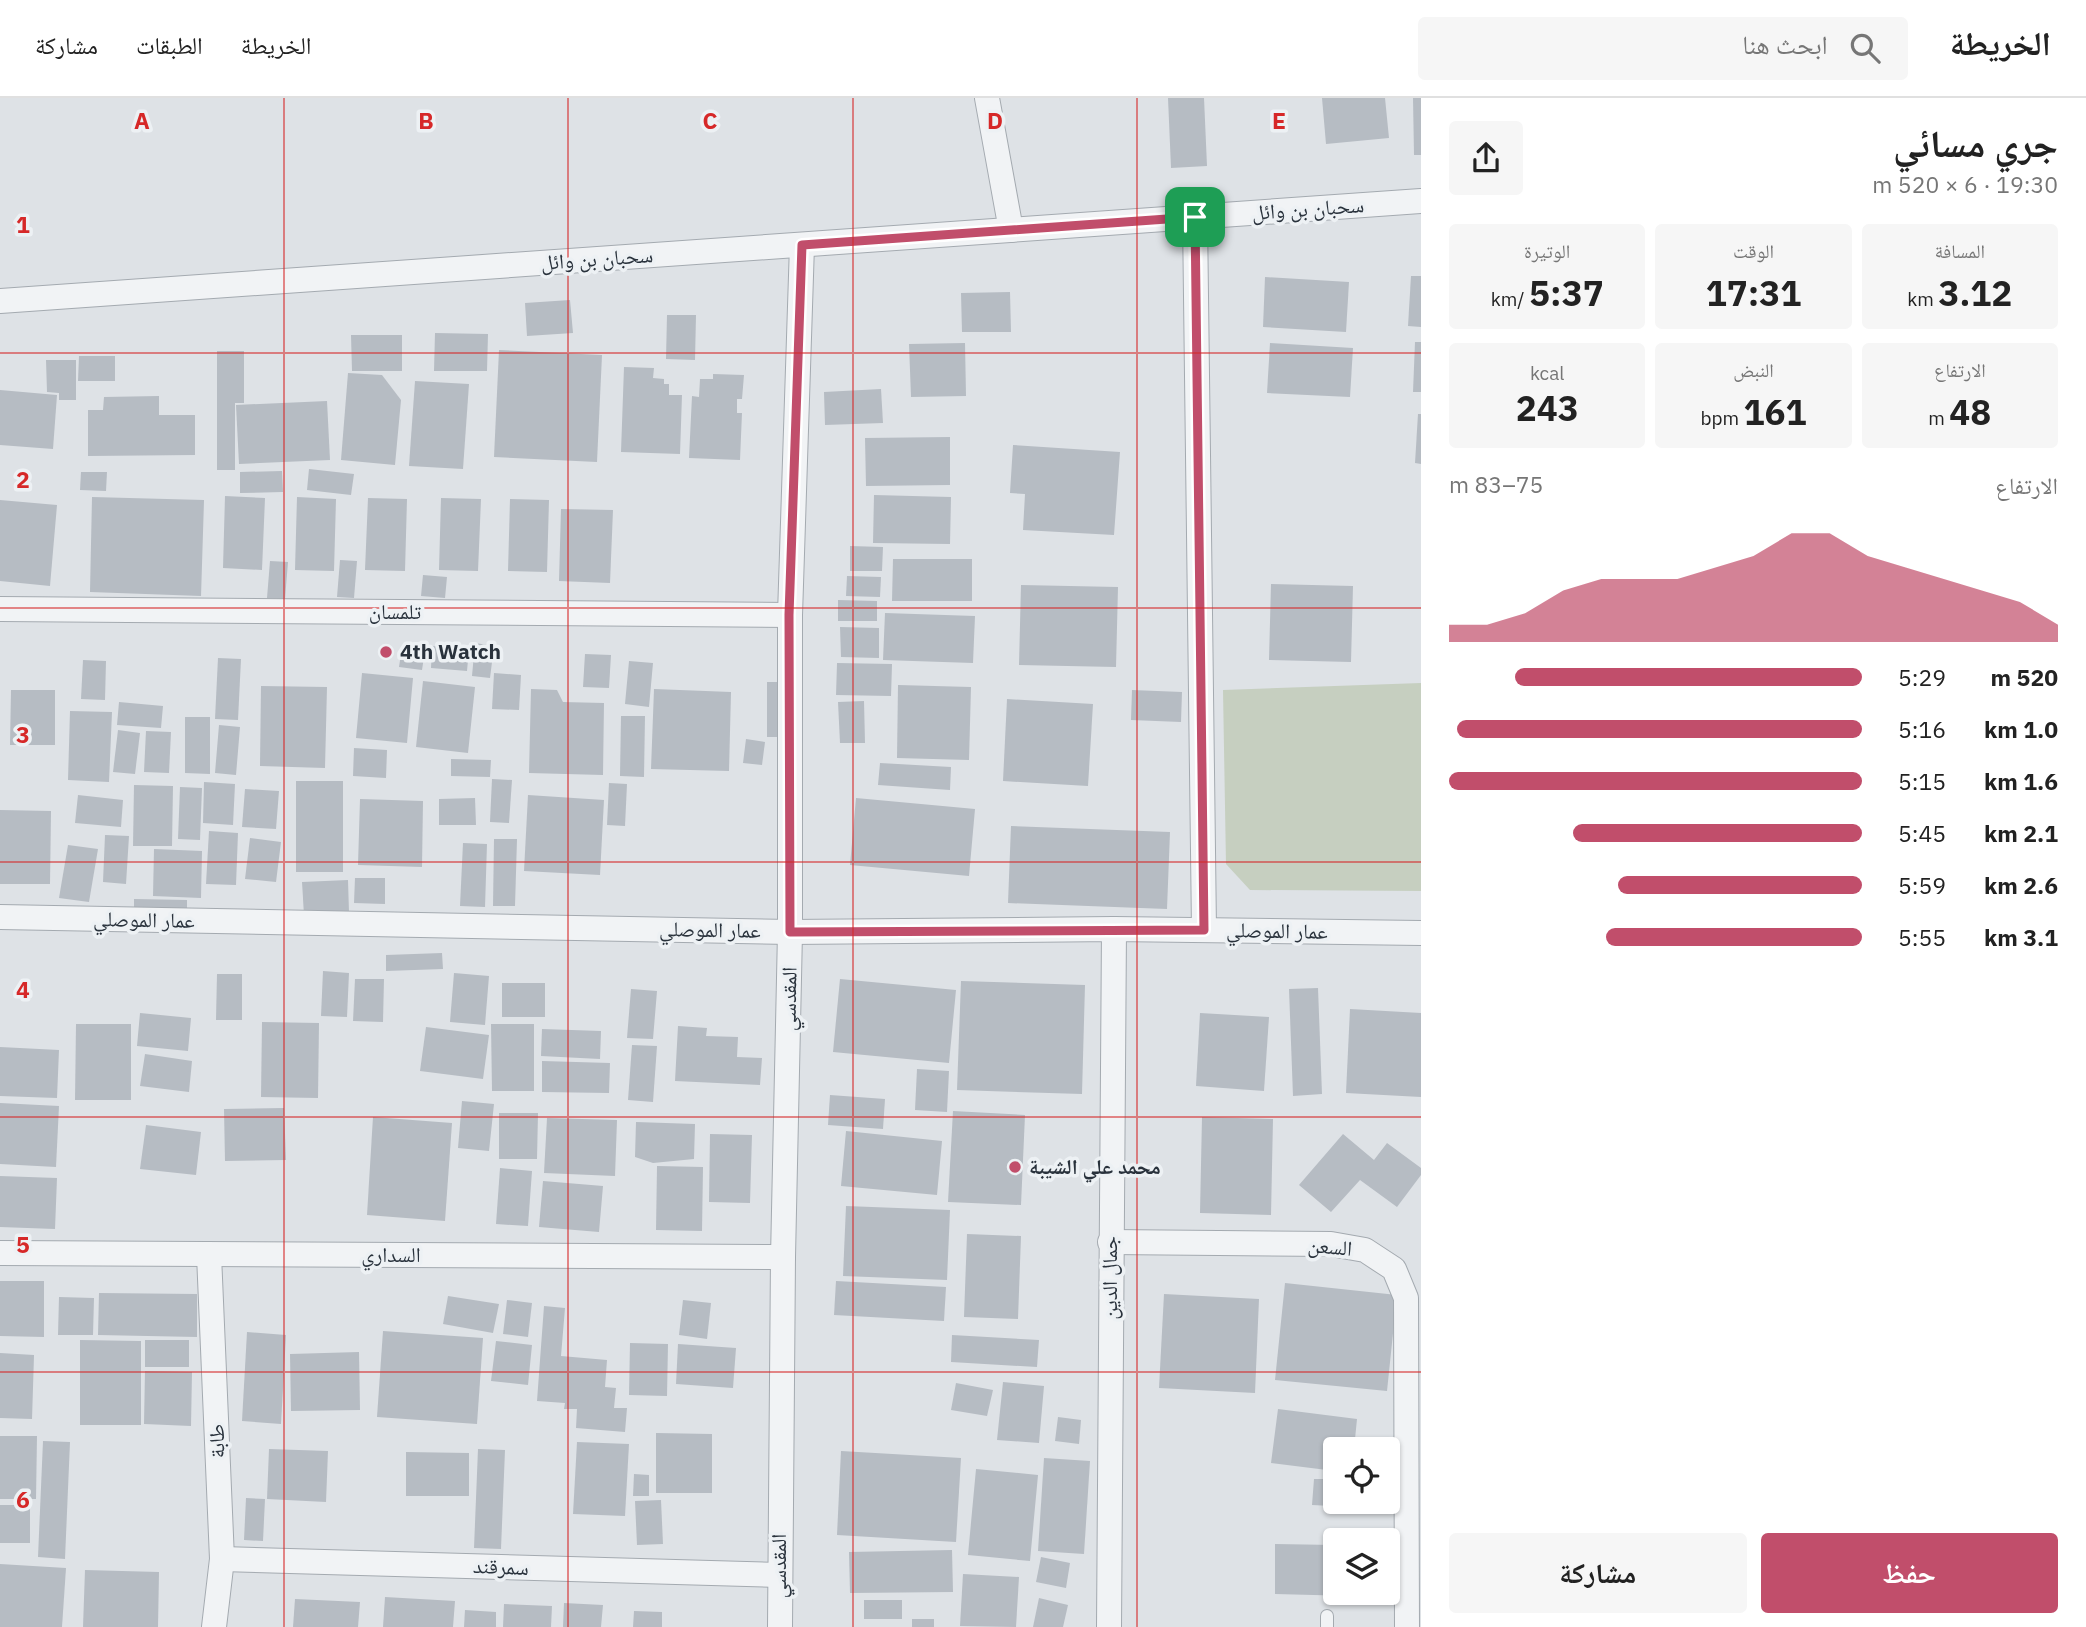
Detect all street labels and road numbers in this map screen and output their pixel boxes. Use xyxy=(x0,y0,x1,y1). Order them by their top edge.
street label: سحبان بن وائل xyxy=(1251,190,1365,226)
street label: سحبان بن وائل xyxy=(540,240,654,276)
street label: تلمسان xyxy=(369,597,421,625)
street label: عمار الموصلي xyxy=(93,904,195,937)
street label: عمار الموصلي xyxy=(659,914,761,947)
street label: عمار الموصلي xyxy=(1226,915,1328,948)
street label: المقدسي xyxy=(773,967,806,1032)
street label: السعن xyxy=(1307,1230,1353,1262)
street label: جمال الدين xyxy=(1095,1236,1123,1320)
street label: السداري xyxy=(361,1240,421,1271)
street label: طابة xyxy=(201,1423,231,1459)
street label: المقدسي xyxy=(764,1534,795,1598)
street label: سمرقند xyxy=(473,1551,529,1581)

